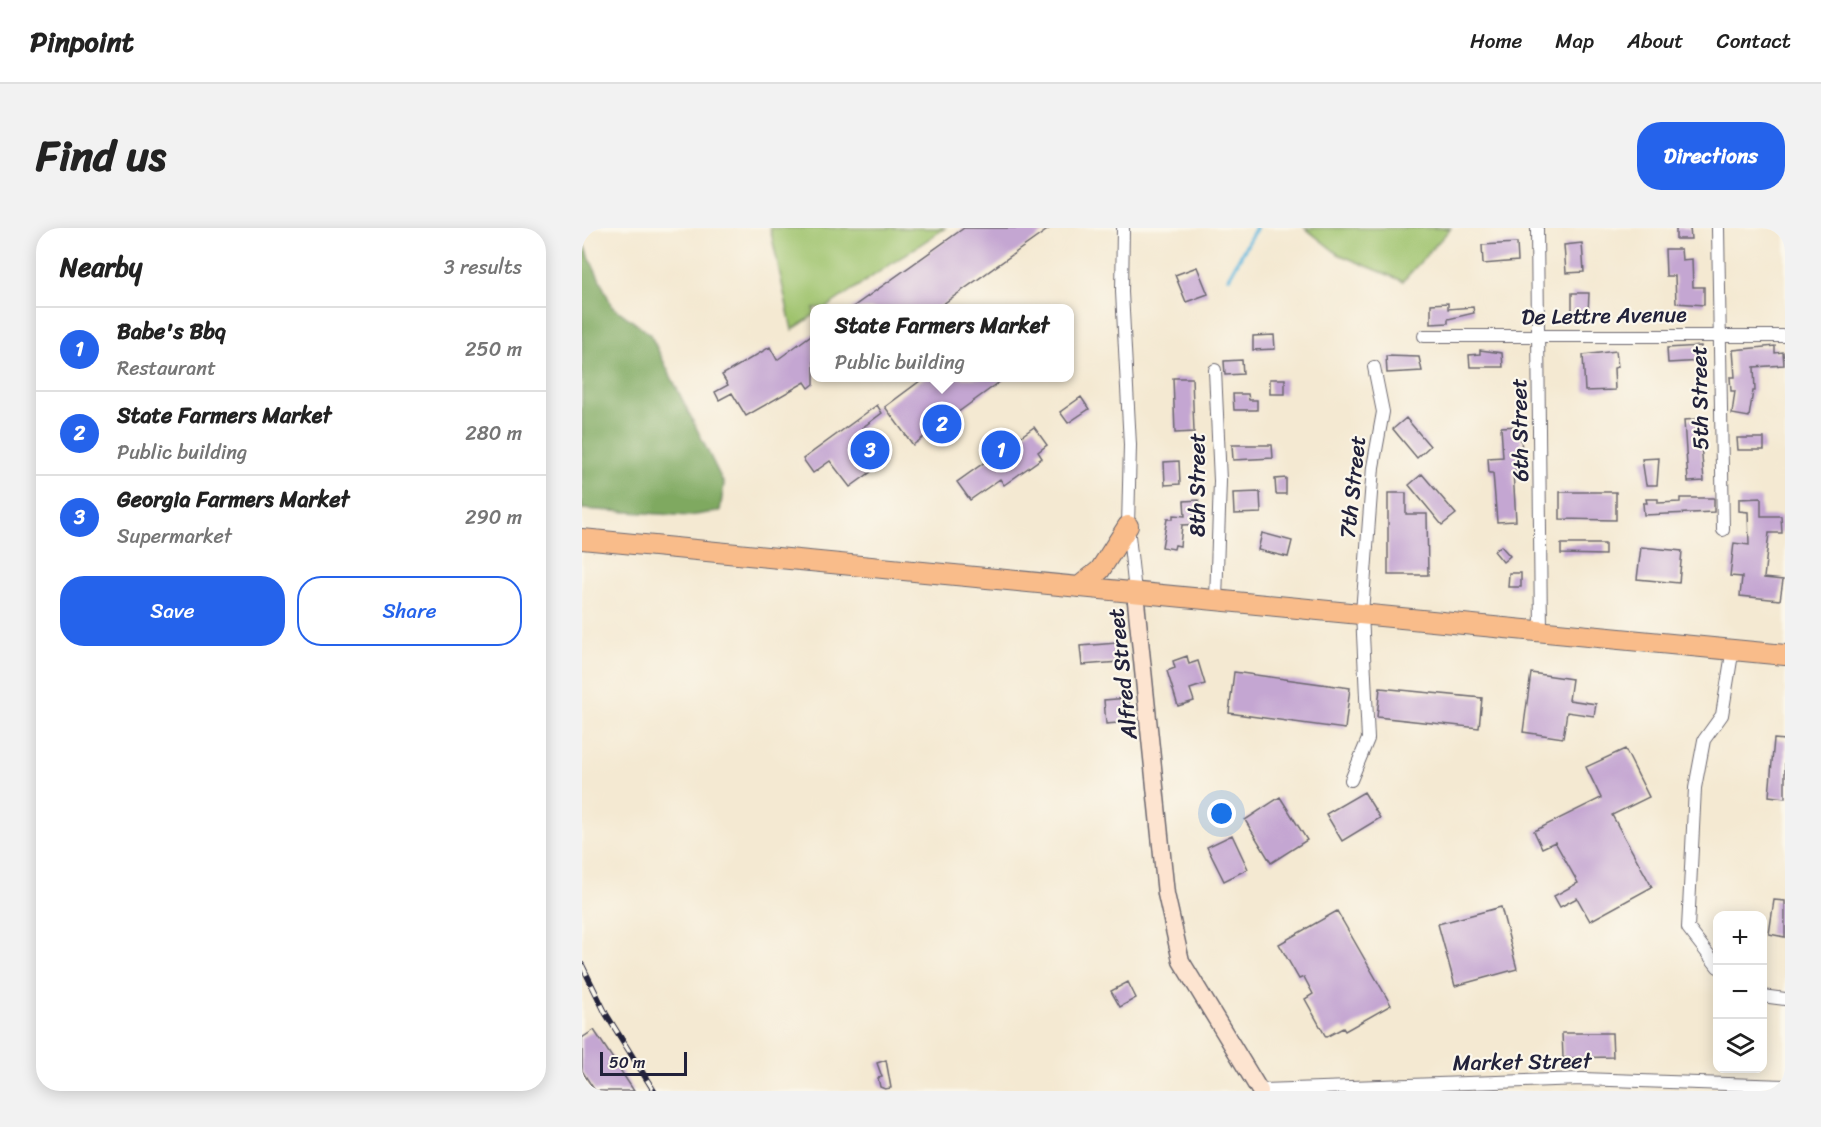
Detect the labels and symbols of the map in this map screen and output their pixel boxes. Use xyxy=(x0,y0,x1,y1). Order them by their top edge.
street label: De Lettre Avenue xyxy=(1521,295,1687,336)
street label: 5th Street xyxy=(1679,345,1720,450)
street label: 6th Street xyxy=(1499,378,1540,482)
pin: 2 xyxy=(922,402,962,446)
pin: 3 xyxy=(850,428,890,472)
pin: 1 xyxy=(982,428,1020,472)
street label: 8th Street xyxy=(1178,433,1217,537)
street label: 7th Street xyxy=(1328,433,1377,540)
street label: Alfred Street xyxy=(1096,606,1149,743)
your location xyxy=(1207,799,1236,828)
street label: Market Street xyxy=(1452,1041,1593,1082)
scale bar xyxy=(600,1049,687,1076)

